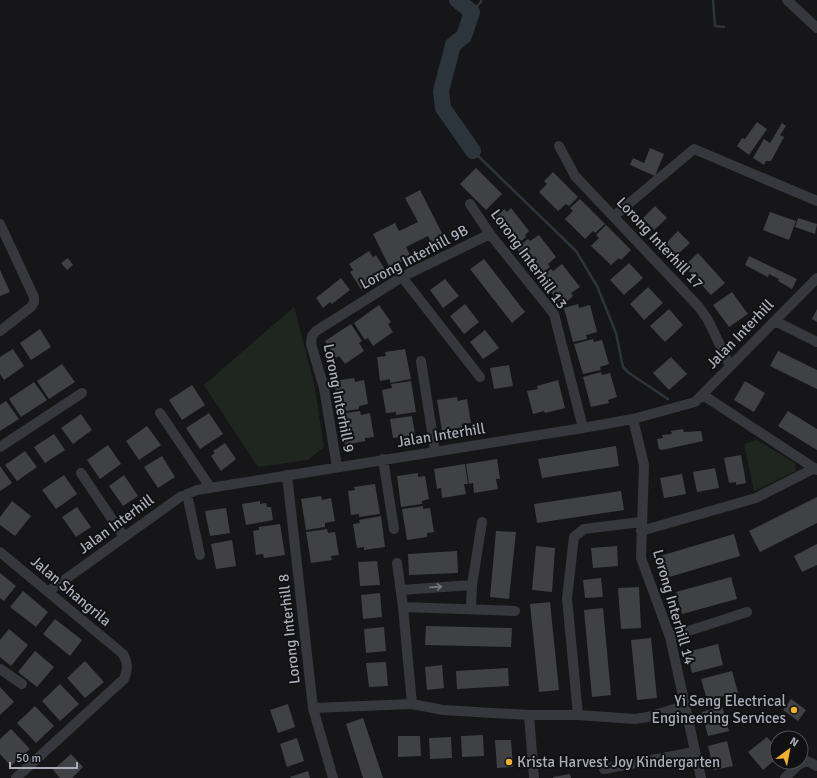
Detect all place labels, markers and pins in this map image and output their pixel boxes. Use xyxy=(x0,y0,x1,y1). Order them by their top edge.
place label: Yi Seng Electrical Engineering Services xyxy=(651,692,786,727)
marker: Yi Seng Electrical Engineering Services xyxy=(789,705,799,715)
place label: Krista Harvest Joy Kindergarten xyxy=(517,753,720,771)
marker: Krista Harvest Joy Kindergarten xyxy=(504,757,514,767)

